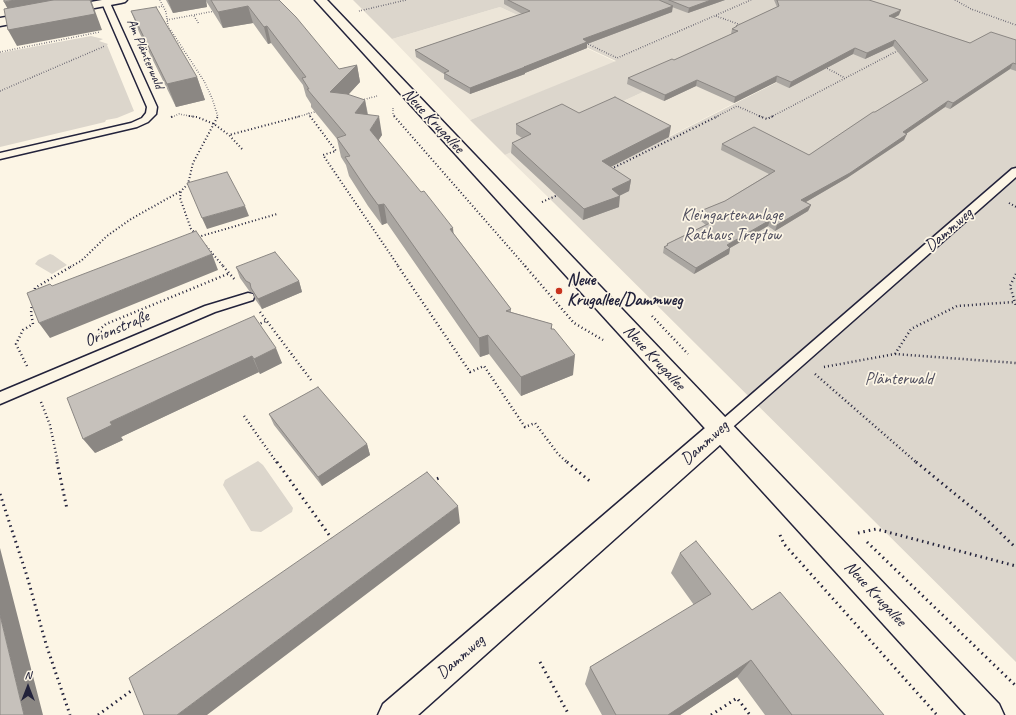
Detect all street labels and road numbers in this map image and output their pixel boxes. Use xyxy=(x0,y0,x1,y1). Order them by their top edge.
street label: Am Plänterwald xyxy=(123,16,167,92)
street label: Neue Krugallee xyxy=(397,84,469,158)
street label: Dammweg xyxy=(921,203,977,257)
street label: Orionstraße xyxy=(82,306,152,352)
street label: Neue Krugallee xyxy=(618,321,690,395)
street label: Dammweg xyxy=(677,416,733,470)
street label: Neue Krugallee xyxy=(839,557,911,631)
street label: Dammweg xyxy=(433,630,489,684)

